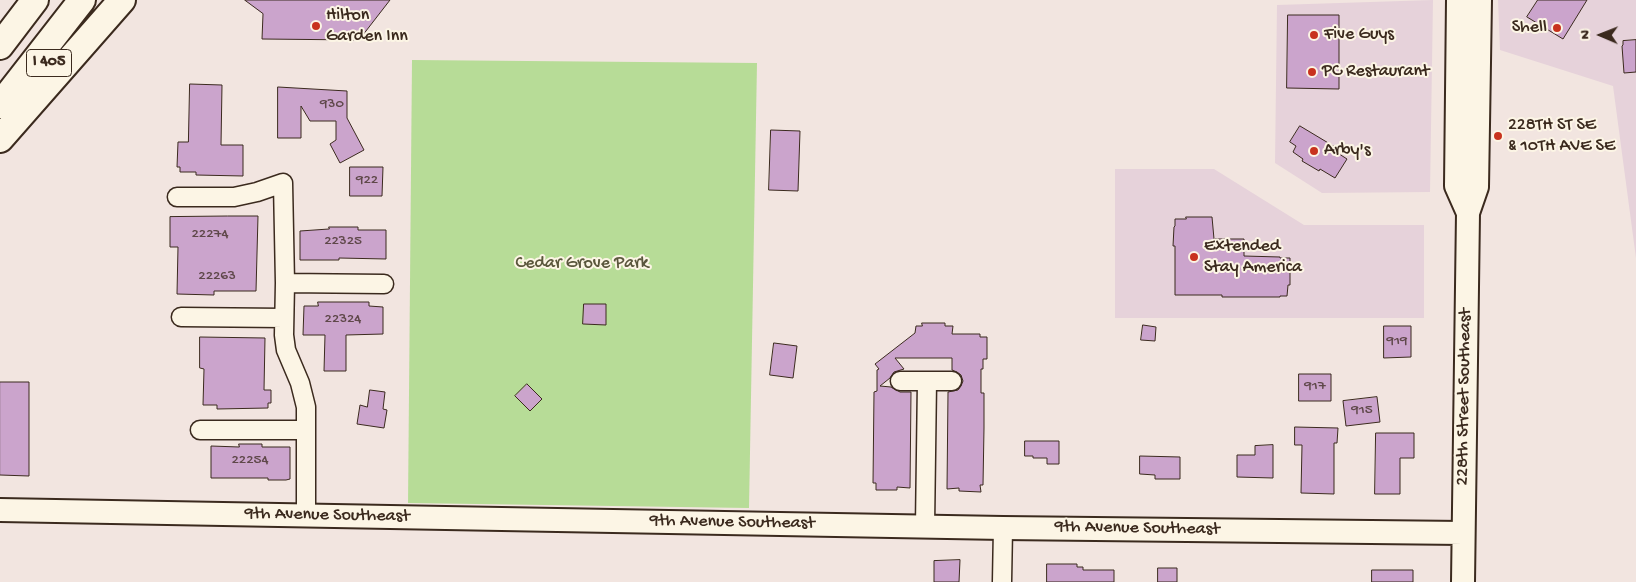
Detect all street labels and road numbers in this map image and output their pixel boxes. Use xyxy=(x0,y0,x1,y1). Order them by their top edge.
road number: I 405 xyxy=(27,49,72,76)
street label: 228th Street Southeast xyxy=(1453,308,1477,486)
street label: 9th Avenue Southeast xyxy=(244,504,410,528)
street label: 9th Avenue Southeast xyxy=(649,511,815,535)
street label: 9th Avenue Southeast xyxy=(1054,517,1220,541)

